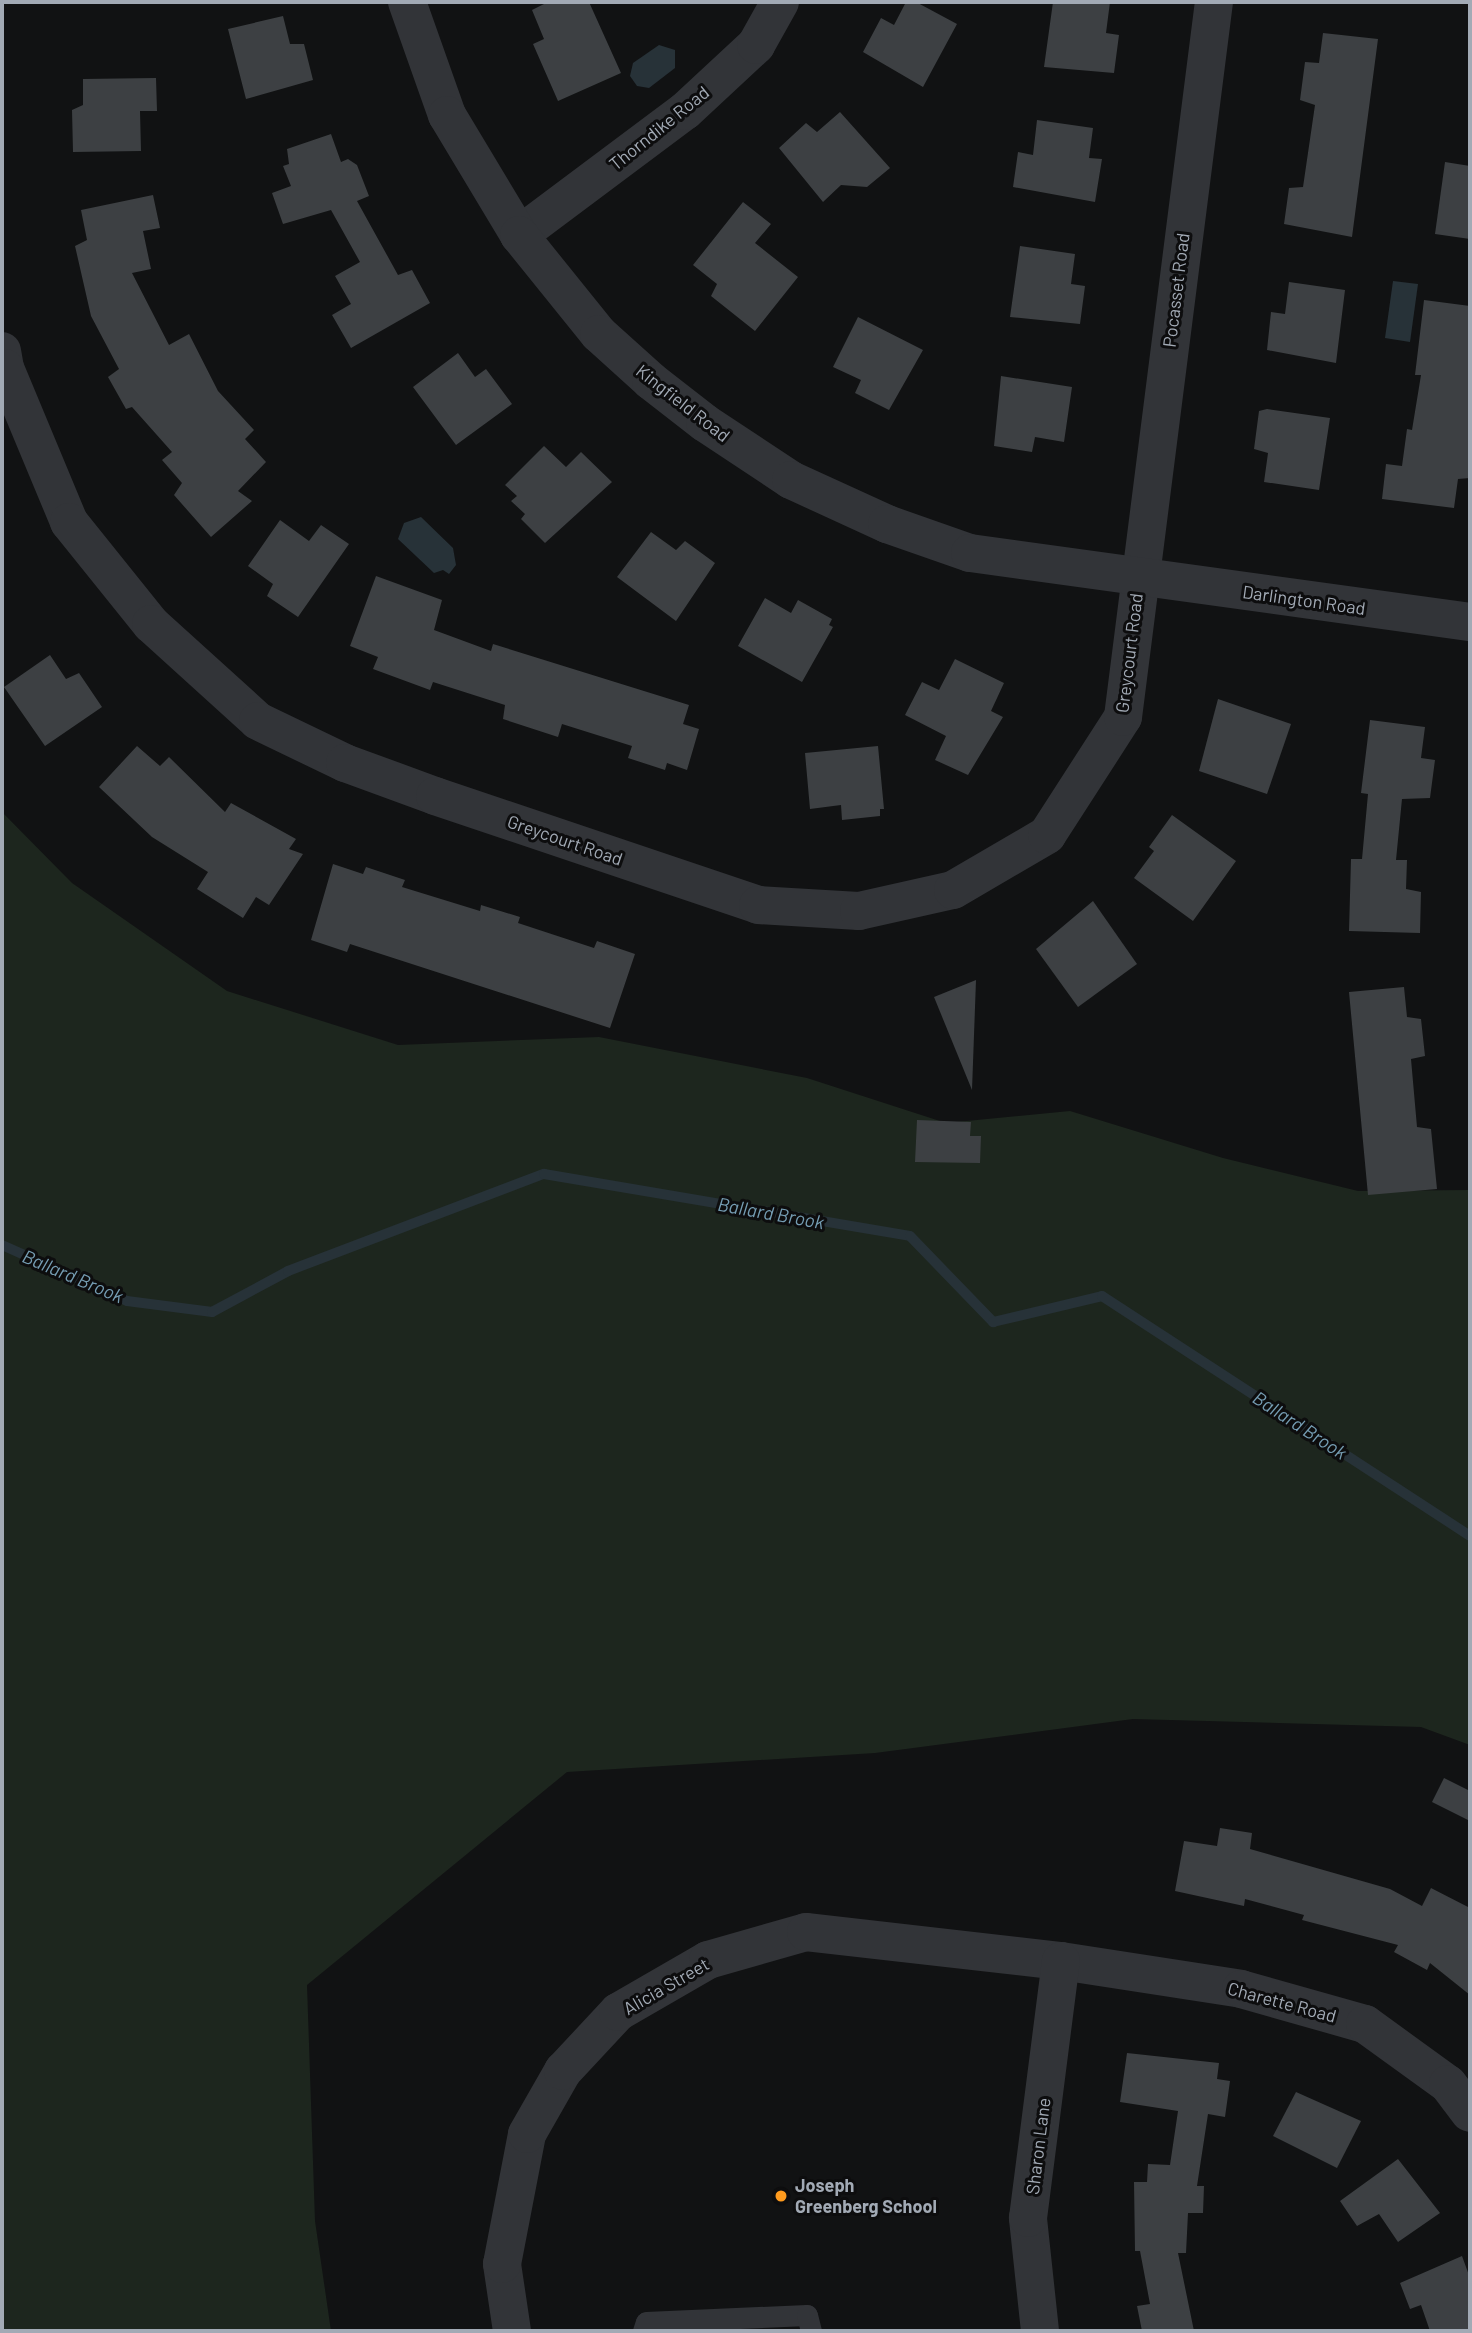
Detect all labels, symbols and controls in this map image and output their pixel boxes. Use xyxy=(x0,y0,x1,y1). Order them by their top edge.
street label: Thorndike Road xyxy=(605,81,713,175)
street label: Pocasset Road xyxy=(1158,232,1194,348)
street label: Kingfield Road xyxy=(632,360,734,446)
street label: Darlington Road xyxy=(1241,581,1367,619)
street label: Greycourt Road xyxy=(1111,592,1147,714)
street label: Greycourt Road xyxy=(505,810,625,870)
water label: Ballard Brook xyxy=(716,1192,826,1234)
water label: Ballard Brook xyxy=(19,1244,127,1308)
water label: Ballard Brook xyxy=(1249,1386,1351,1464)
street label: Alicia Street xyxy=(619,1953,713,2019)
street label: Charette Road xyxy=(1225,1977,1339,2027)
street label: Sharon Lane xyxy=(1021,2096,1055,2196)
place label: Joseph Greenberg School xyxy=(795,2175,937,2218)
marker: Joseph Greenberg School xyxy=(773,2188,789,2204)

